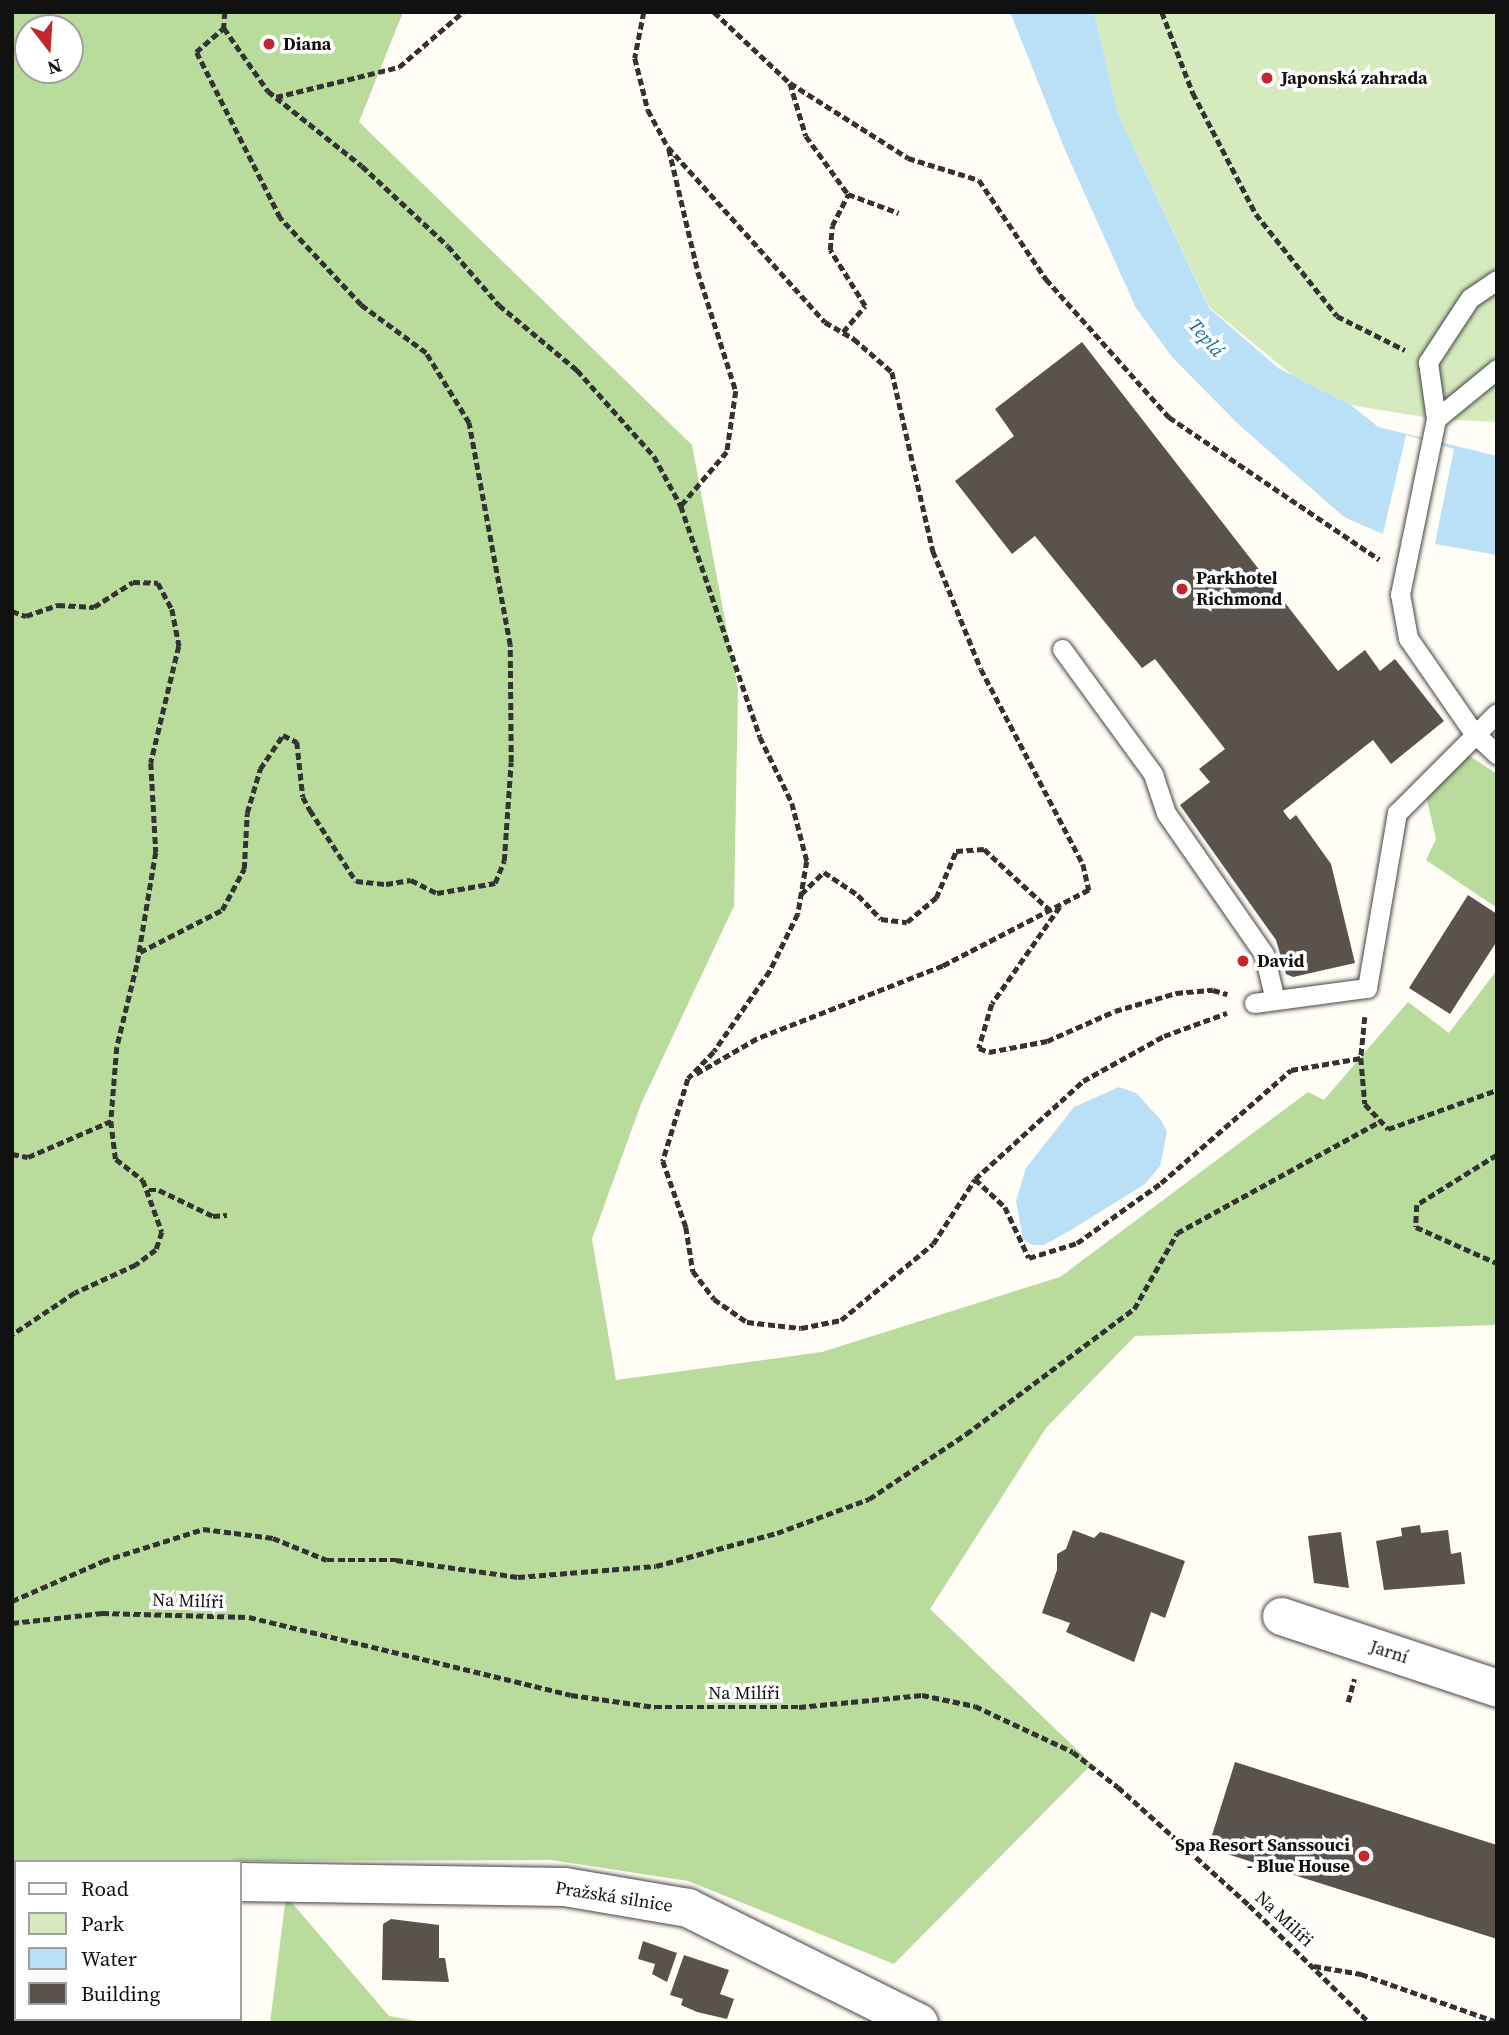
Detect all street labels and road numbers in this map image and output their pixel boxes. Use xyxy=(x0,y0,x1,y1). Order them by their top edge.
street label: Na Milíři xyxy=(152,1589,224,1613)
street label: Jarní xyxy=(1367,1636,1411,1668)
street label: Na Milíři xyxy=(708,1682,780,1704)
street label: Pražská silnice xyxy=(554,1877,674,1917)
street label: Na Milíři xyxy=(1250,1887,1318,1951)

